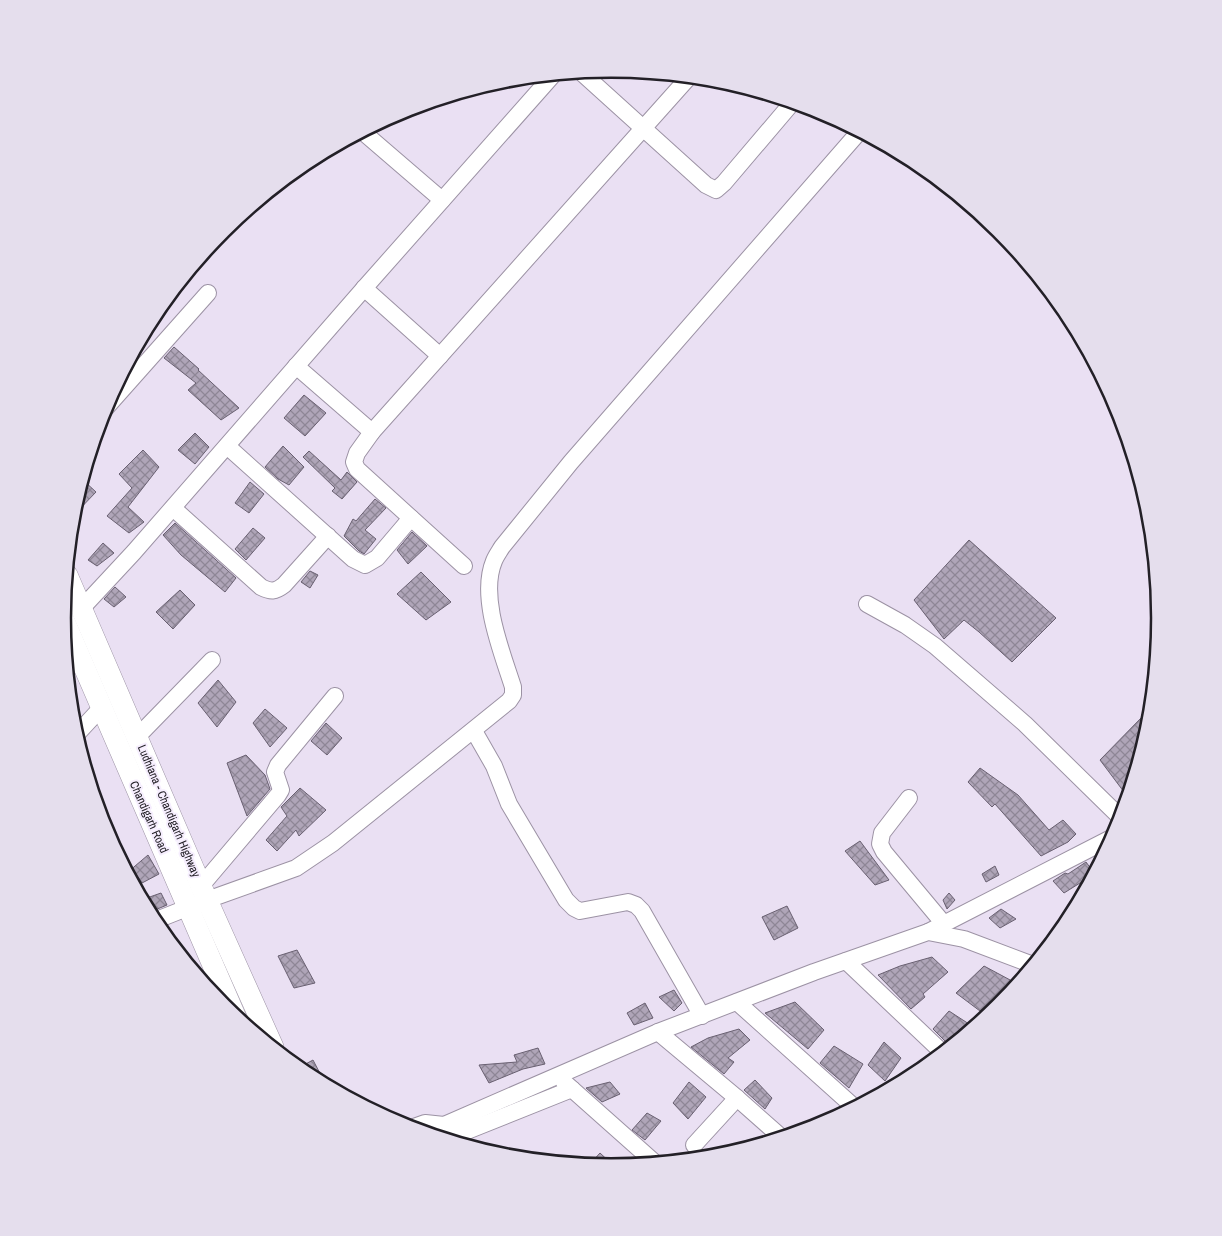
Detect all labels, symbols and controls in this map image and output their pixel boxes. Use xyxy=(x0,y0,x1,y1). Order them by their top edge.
street label: Ludhiana - Chandigarh Highway xyxy=(134,742,204,880)
street label: Chandigarh Road xyxy=(126,778,172,856)

